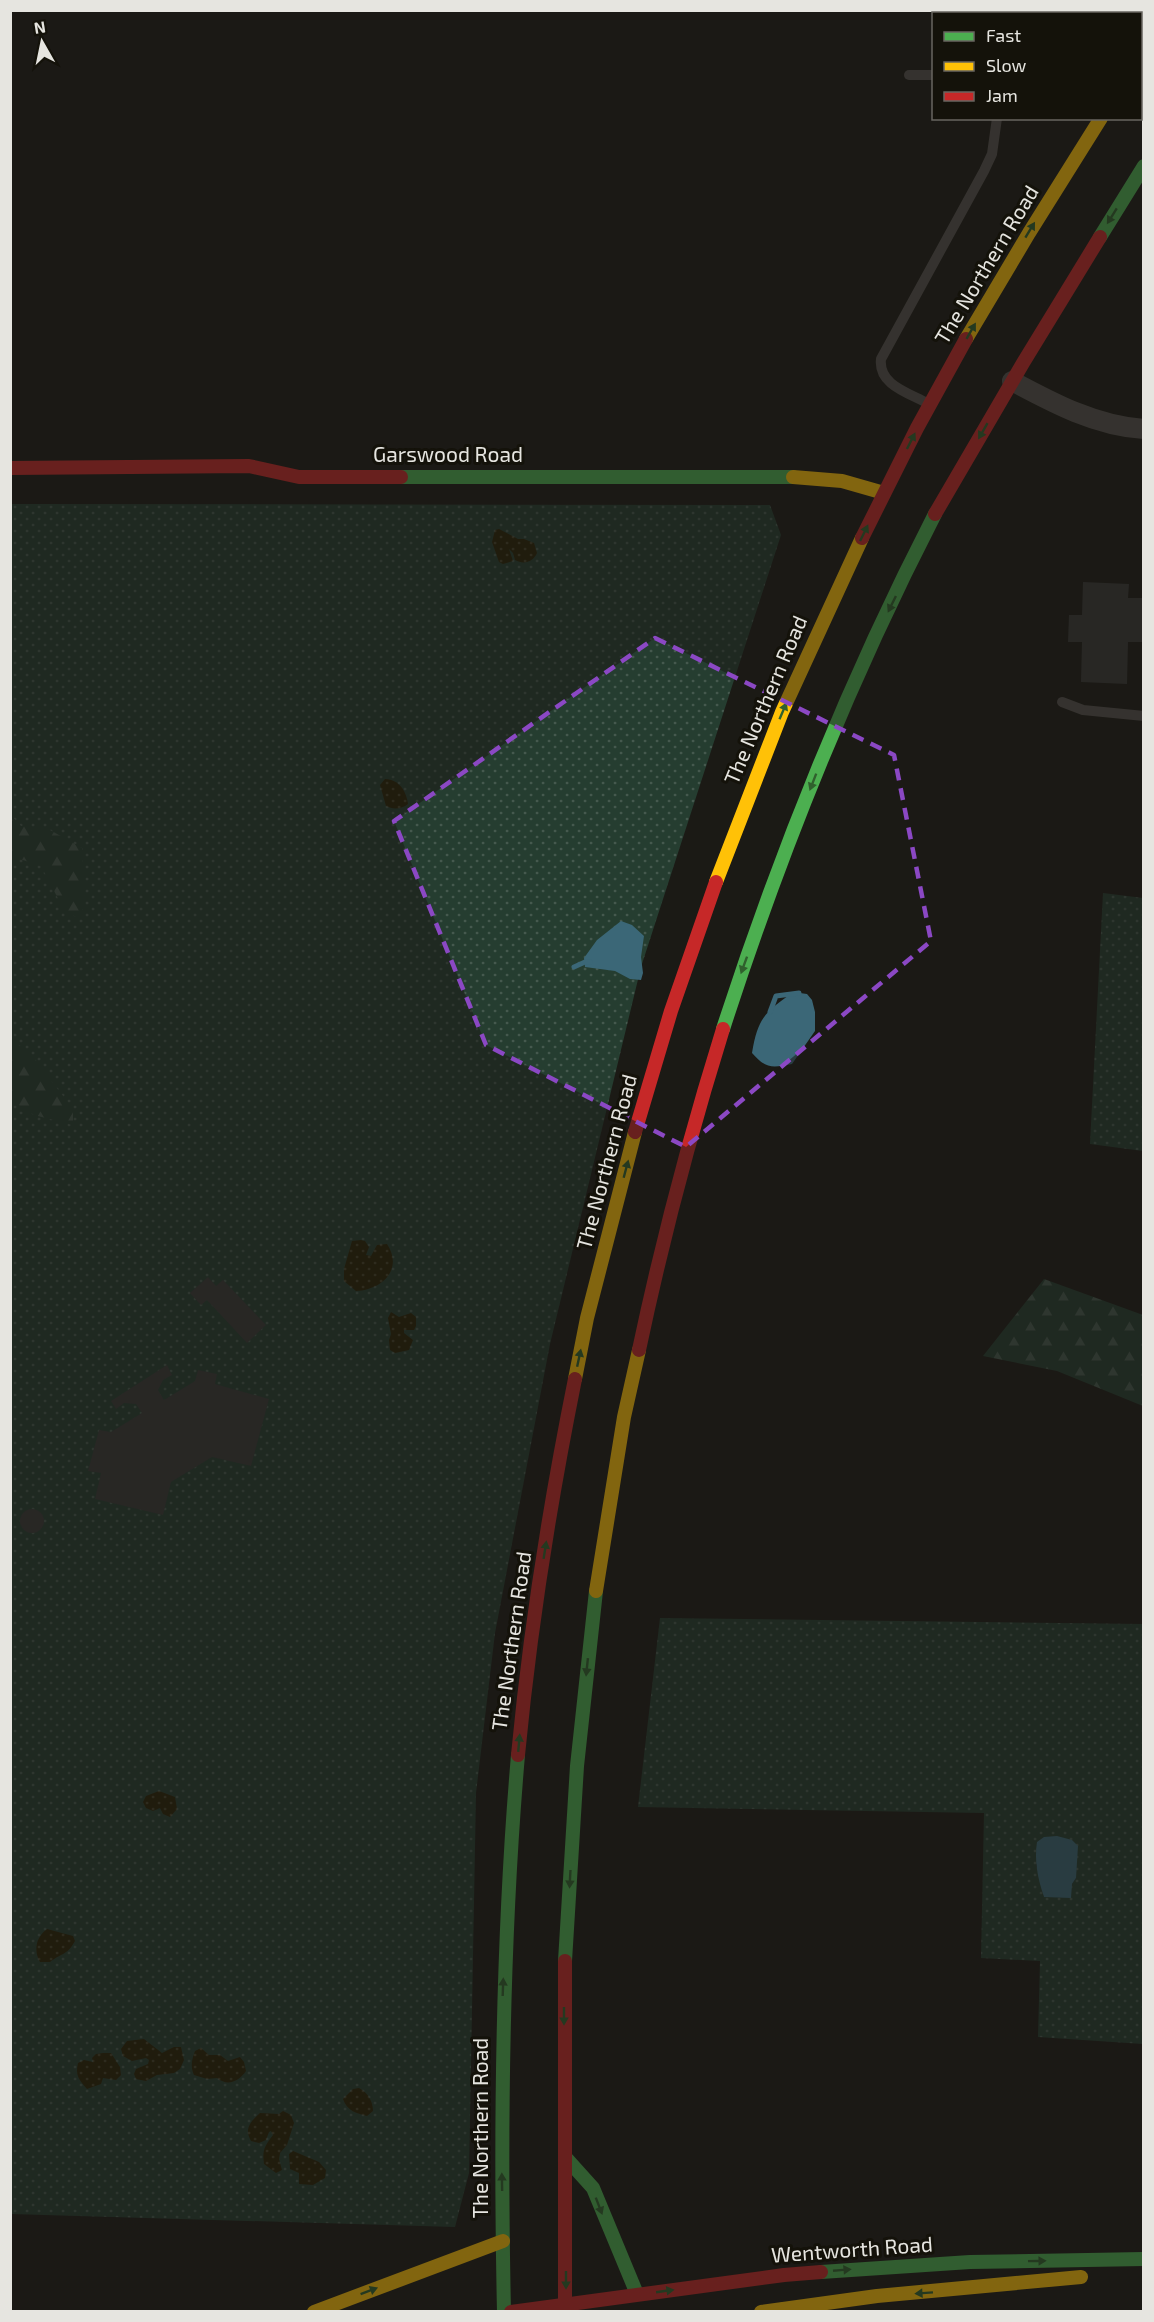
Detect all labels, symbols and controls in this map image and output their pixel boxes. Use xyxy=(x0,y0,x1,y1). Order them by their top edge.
north arrow xyxy=(12,12,72,72)
legend xyxy=(932,12,1142,120)
text: N xyxy=(32,16,47,37)
text: Fast xyxy=(986,24,1021,46)
text: Slow xyxy=(986,54,1027,76)
text: Jam xyxy=(986,84,1018,106)
street label: The Northern Road xyxy=(928,180,1043,348)
one-way arrow xyxy=(1107,207,1118,224)
one-way arrow xyxy=(1025,222,1036,238)
one-way arrow xyxy=(966,323,977,339)
one-way arrow xyxy=(978,423,988,440)
one-way arrow xyxy=(906,432,915,449)
street label: Garswood Road xyxy=(373,441,523,466)
one-way arrow xyxy=(860,525,869,542)
one-way arrow xyxy=(888,595,897,612)
street label: The Northern Road xyxy=(718,611,811,787)
one-way arrow xyxy=(778,701,788,719)
one-way arrow xyxy=(808,773,817,791)
one-way arrow xyxy=(739,956,749,974)
street label: The Northern Road xyxy=(570,1071,641,1252)
one-way arrow xyxy=(622,1160,631,1178)
one-way arrow xyxy=(575,1348,584,1367)
one-way arrow xyxy=(540,1540,549,1559)
street label: The Northern Road xyxy=(486,1550,535,1732)
one-way arrow xyxy=(582,1658,592,1677)
one-way arrow xyxy=(514,1734,524,1753)
one-way arrow xyxy=(565,1869,574,1888)
one-way arrow xyxy=(498,1978,508,1997)
one-way arrow xyxy=(559,2006,569,2025)
street label: The Northern Road xyxy=(467,2038,492,2218)
one-way arrow xyxy=(497,2173,507,2192)
one-way arrow xyxy=(595,2197,605,2215)
street label: Wentworth Road xyxy=(770,2230,933,2267)
one-way arrow xyxy=(1027,2256,1046,2266)
one-way arrow xyxy=(832,2265,851,2275)
one-way arrow xyxy=(561,2270,571,2289)
one-way arrow xyxy=(360,2286,378,2295)
one-way arrow xyxy=(656,2286,675,2295)
one-way arrow xyxy=(915,2288,934,2298)

